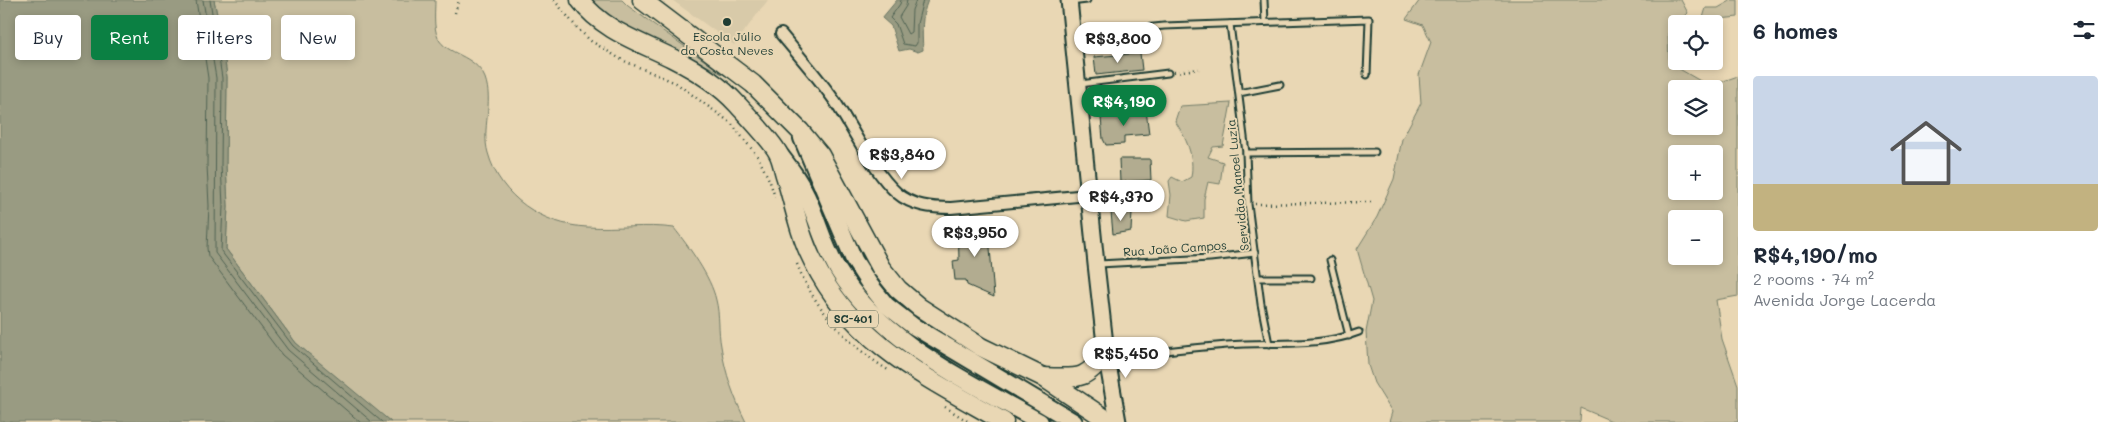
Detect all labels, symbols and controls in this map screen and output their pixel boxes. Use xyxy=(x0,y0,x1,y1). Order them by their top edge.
chip: Buy xyxy=(15,15,81,60)
chip: Rent xyxy=(91,15,168,60)
chip: Filters xyxy=(178,15,271,60)
chip: New xyxy=(281,15,355,60)
map controls xyxy=(1668,15,1723,265)
button: locate xyxy=(1668,15,1723,70)
marker: Escola Júlio da Costa Neves xyxy=(721,16,733,28)
icon: filters xyxy=(2070,16,2098,44)
text: 6 homes xyxy=(1753,17,1838,44)
pin: R$3,800 xyxy=(1072,22,1164,64)
text: R$3,800 xyxy=(1085,27,1151,48)
place label: Escola Júlio da Costa Neves xyxy=(681,28,774,58)
button: layers xyxy=(1668,80,1723,135)
pin: R$4,190 xyxy=(1078,84,1170,127)
text: R$4,190 xyxy=(1092,90,1156,111)
icon: home xyxy=(1881,108,1971,198)
street label: Servidão Manoel Luzia xyxy=(1222,119,1252,252)
pin: R$3,840 xyxy=(856,138,948,180)
text: R$3,840 xyxy=(869,143,935,164)
button: + xyxy=(1668,145,1723,200)
pin: R$4,370 xyxy=(1075,180,1167,222)
text: R$4,370 xyxy=(1089,185,1153,206)
button: − xyxy=(1668,210,1723,265)
pin: R$3,950 xyxy=(929,216,1021,258)
text: R$3,950 xyxy=(943,221,1007,242)
street label: Rua João Campos xyxy=(1123,236,1227,260)
text: R$4,190/mo xyxy=(1753,241,1877,268)
text: 2 rooms · 74 m² xyxy=(1753,268,1874,289)
text: Avenida Jorge Lacerda xyxy=(1753,289,1936,310)
road number: SC-401 xyxy=(828,310,878,328)
pin: R$5,450 xyxy=(1080,336,1172,379)
text: R$5,450 xyxy=(1094,342,1159,363)

